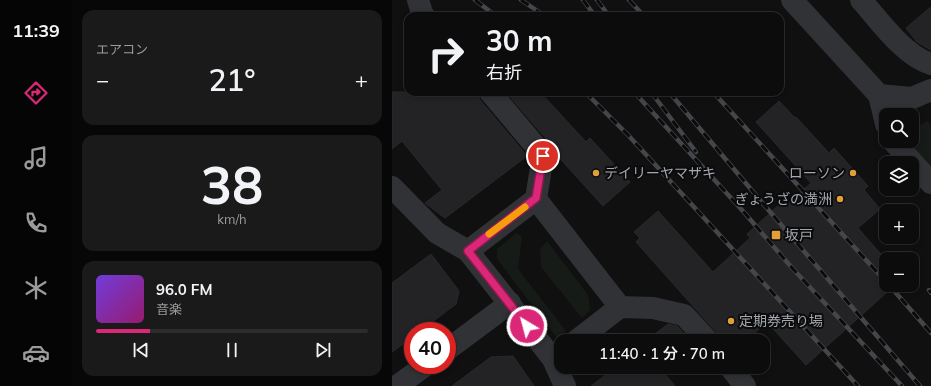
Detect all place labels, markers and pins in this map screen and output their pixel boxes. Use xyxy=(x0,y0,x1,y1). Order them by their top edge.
pin xyxy=(526,139,560,173)
place label: デイリーヤマザキ xyxy=(604,164,716,182)
place label: ローソン xyxy=(789,164,845,182)
marker: デイリーヤマザキ xyxy=(591,168,601,178)
marker: ローソン xyxy=(848,168,858,178)
place label: ぎょうざの満洲 xyxy=(735,190,832,208)
marker: ぎょうざの満洲 xyxy=(835,194,845,204)
place label: 坂戸 xyxy=(785,226,813,244)
marker: 坂戸 xyxy=(770,229,782,241)
place label: 定期券売り場 xyxy=(739,312,823,330)
marker: 定期券売り場 xyxy=(726,316,736,326)

